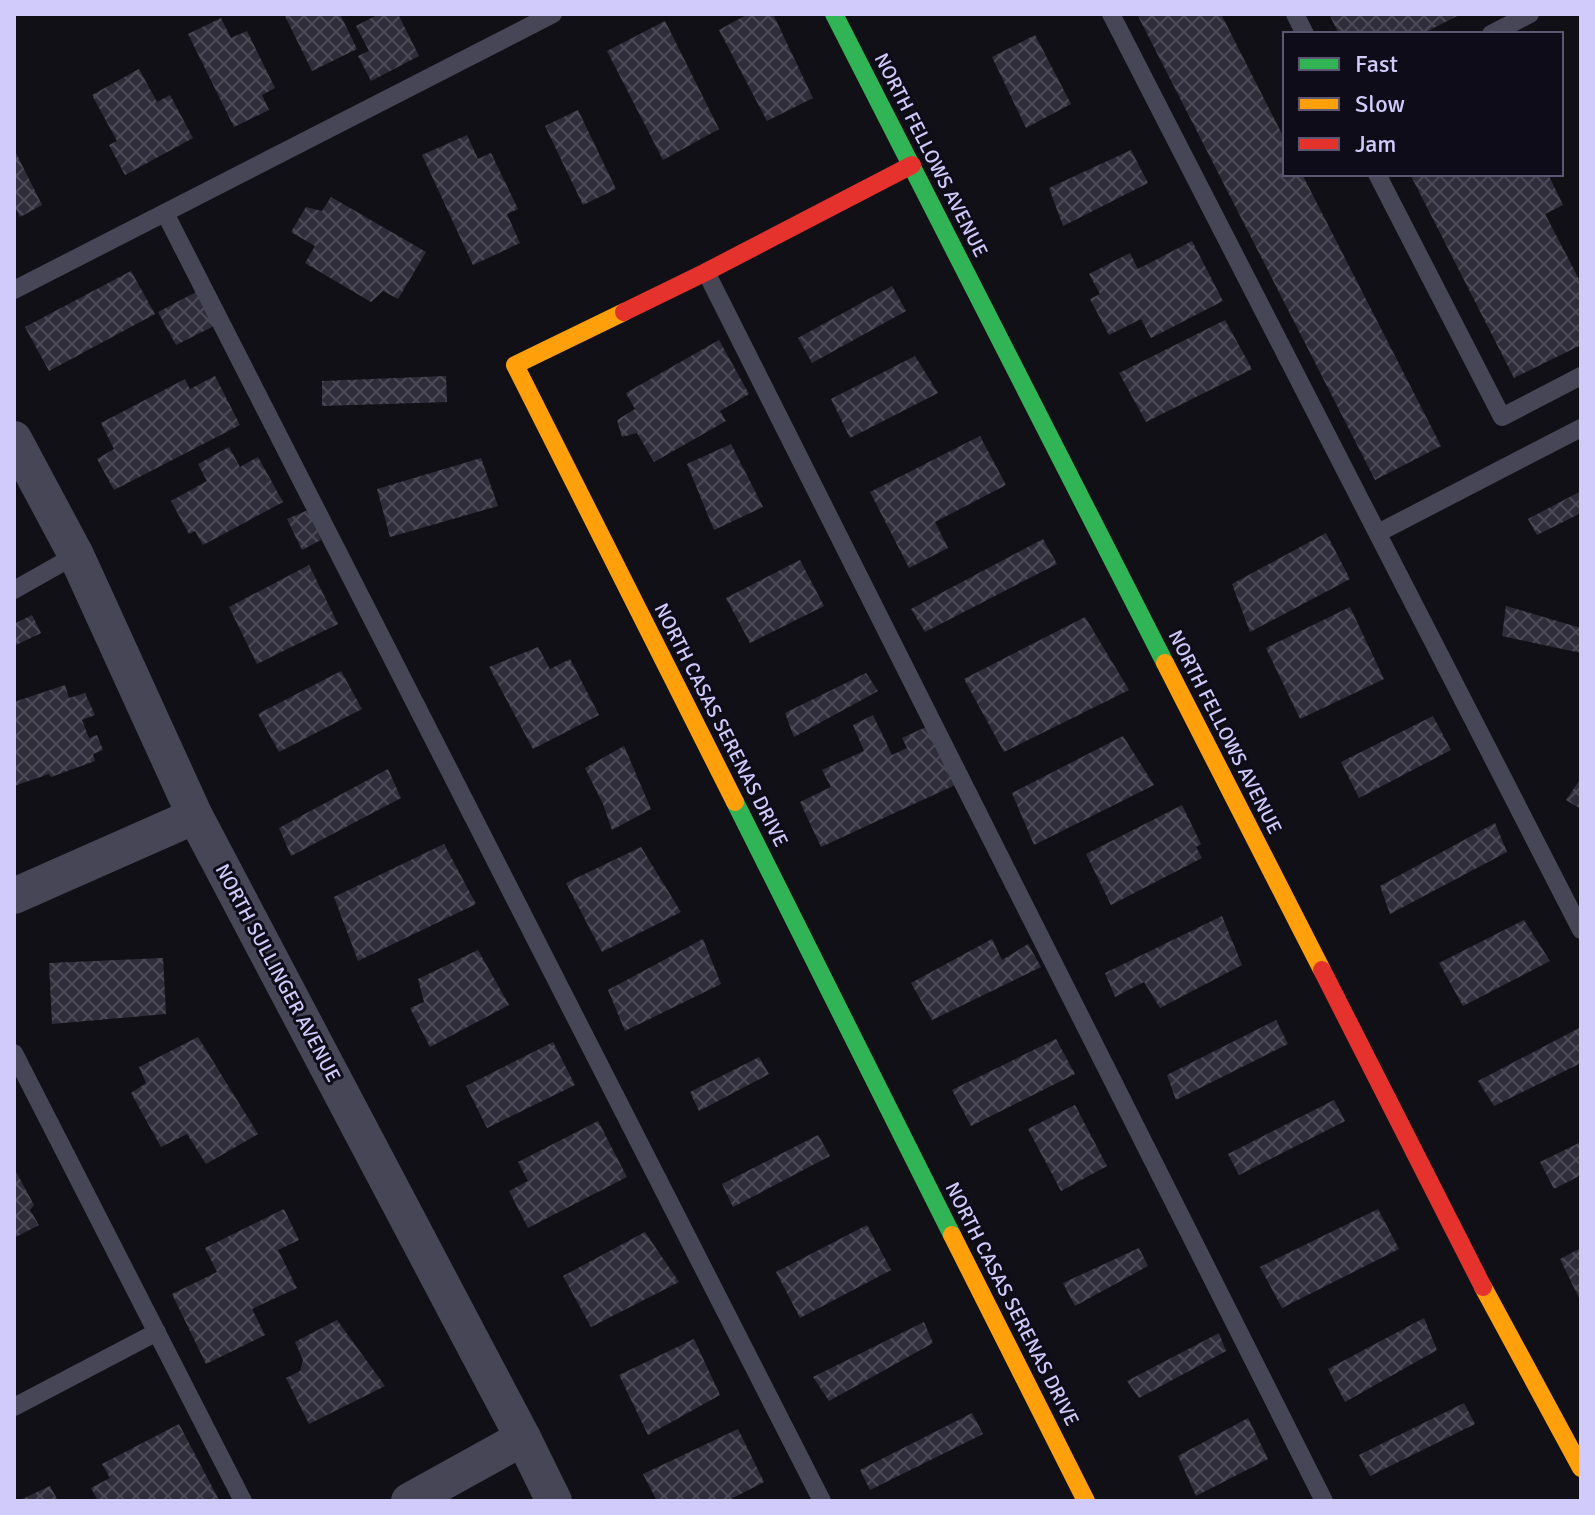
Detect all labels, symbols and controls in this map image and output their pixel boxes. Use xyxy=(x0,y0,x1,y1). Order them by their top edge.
legend xyxy=(1283,32,1563,176)
street label: NORTH FELLOWS AVENUE xyxy=(869,49,993,261)
text: Fast xyxy=(1355,49,1398,79)
text: Slow xyxy=(1355,89,1405,119)
text: Jam xyxy=(1355,129,1396,159)
street label: NORTH CASAS SERENAS DRIVE xyxy=(649,599,793,851)
street label: NORTH FELLOWS AVENUE xyxy=(1163,626,1287,838)
street label: NORTH SULLINGER AVENUE xyxy=(210,860,346,1086)
street label: NORTH CASAS SERENAS DRIVE xyxy=(940,1178,1084,1430)

